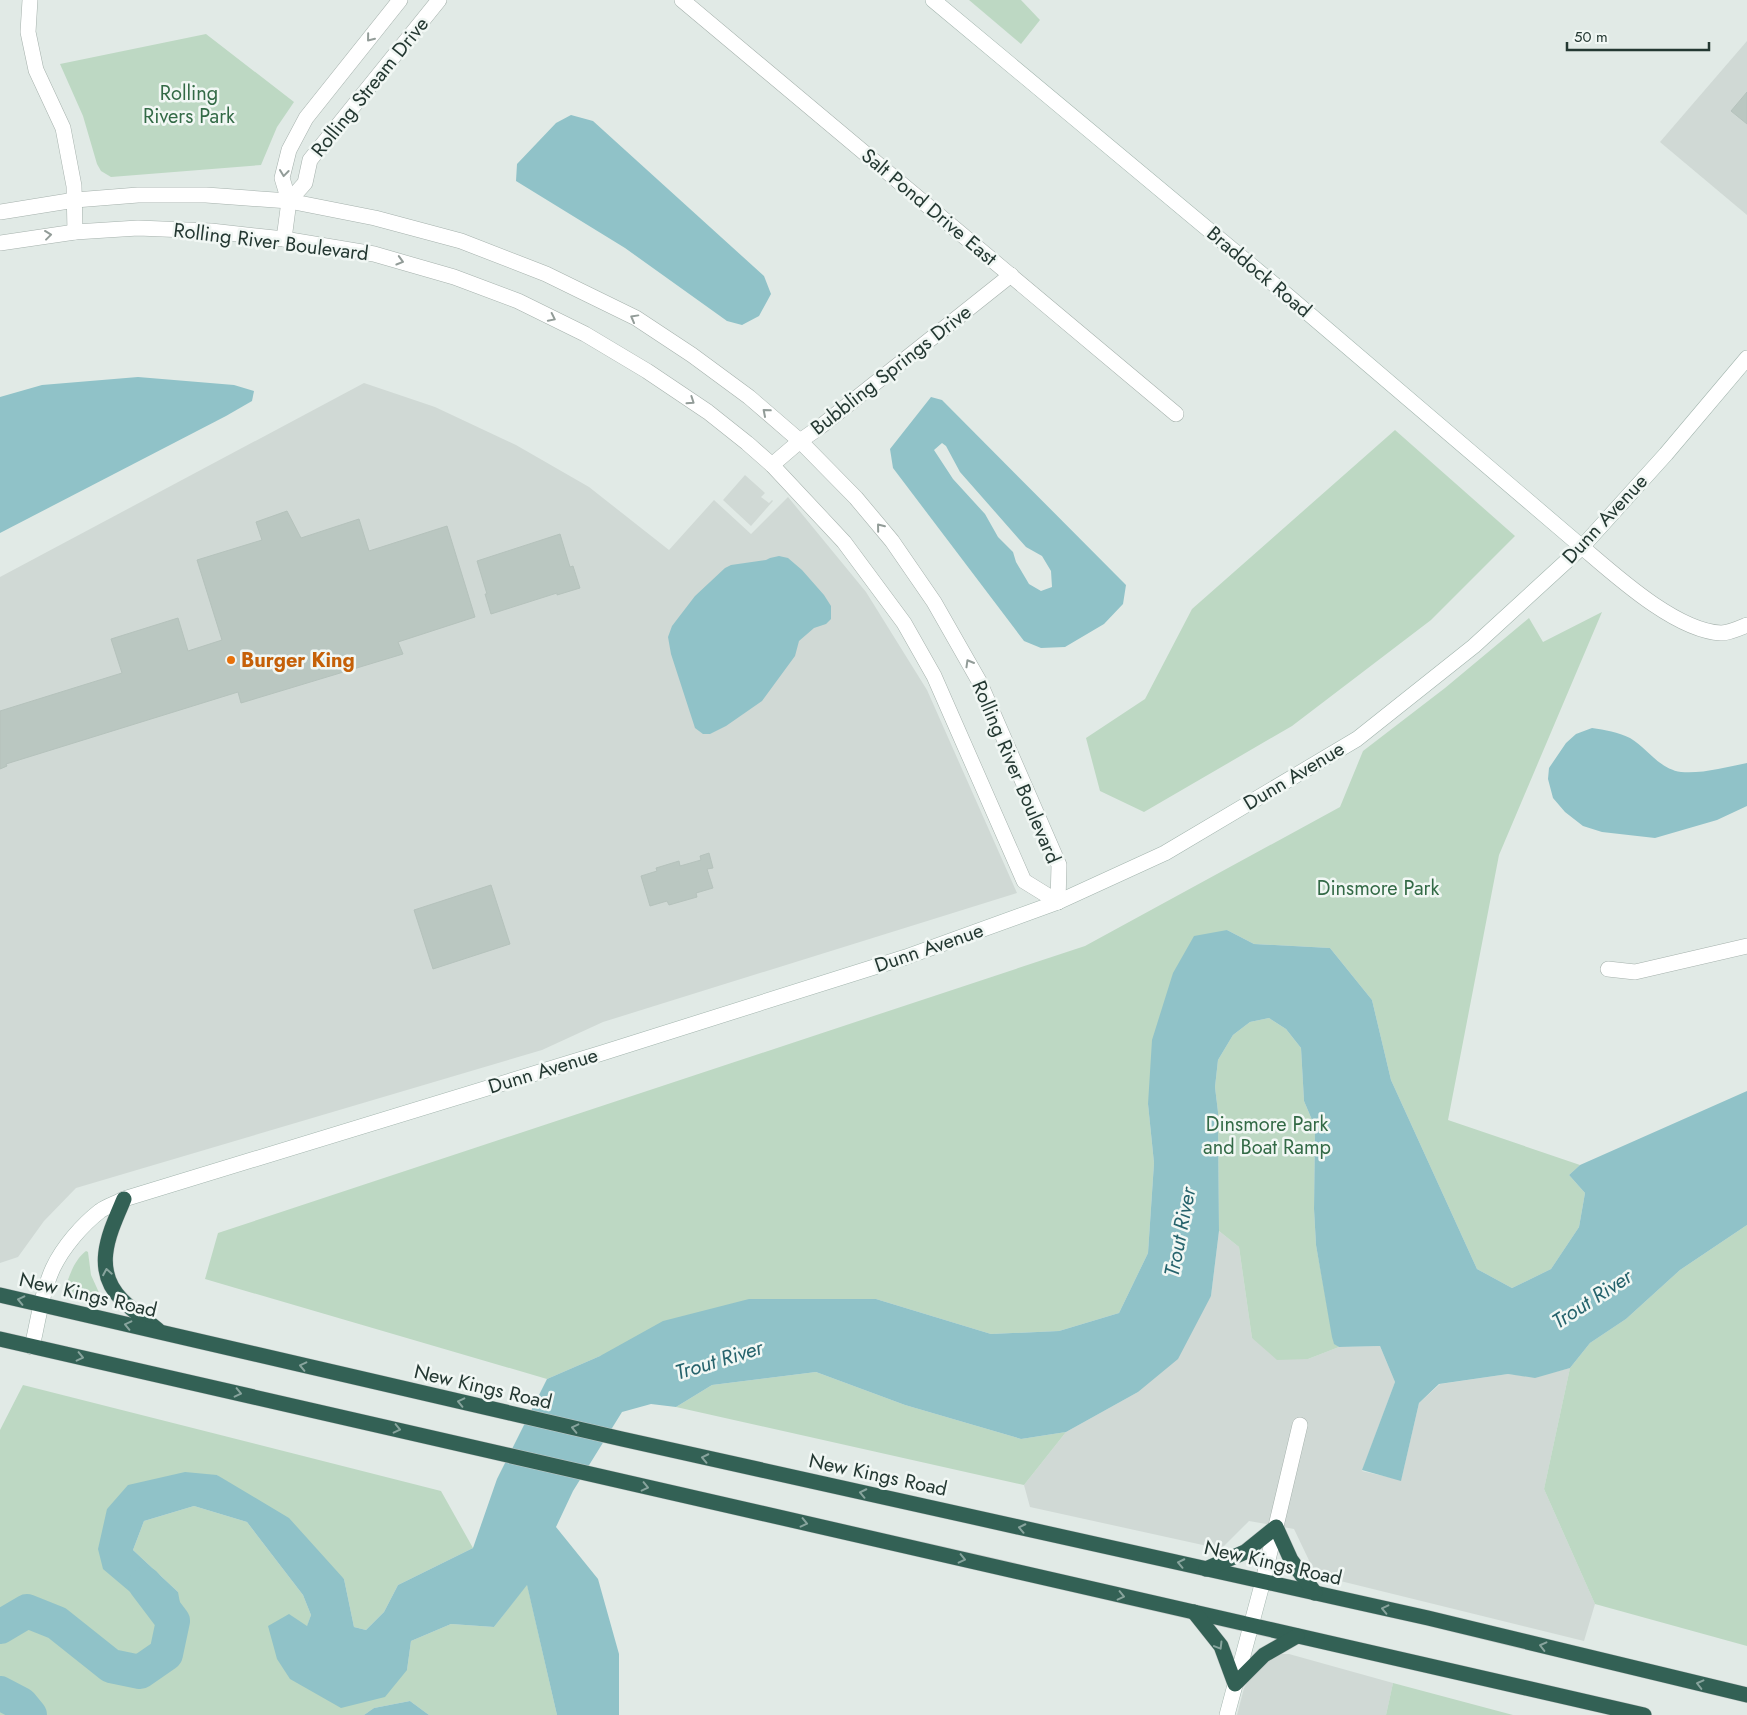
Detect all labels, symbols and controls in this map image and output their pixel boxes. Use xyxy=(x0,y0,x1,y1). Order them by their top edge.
street label: Rolling Stream Drive xyxy=(304,11,436,163)
scale bar xyxy=(1567,20,1710,52)
text: 50 m xyxy=(1574,26,1608,48)
one-way arrow xyxy=(367,32,376,42)
park label: Rolling Rivers Park xyxy=(143,79,235,131)
street label: Salt Pond Drive East xyxy=(855,142,1003,273)
one-way arrow xyxy=(279,170,290,178)
street label: Rolling River Boulevard xyxy=(172,216,370,268)
street label: Braddock Road xyxy=(1200,219,1318,325)
one-way arrow xyxy=(44,230,52,241)
one-way arrow xyxy=(395,256,404,266)
street label: Bubbling Springs Drive xyxy=(804,298,978,442)
one-way arrow xyxy=(547,311,556,322)
one-way arrow xyxy=(630,314,639,324)
one-way arrow xyxy=(686,395,695,404)
one-way arrow xyxy=(763,409,772,417)
street label: Dunn Avenue xyxy=(1556,468,1654,570)
one-way arrow xyxy=(877,524,886,533)
place label: Burger King xyxy=(241,646,355,675)
marker: Burger King xyxy=(225,654,237,666)
one-way arrow xyxy=(965,659,975,668)
street label: Rolling River Boulevard xyxy=(964,676,1068,868)
street label: Dunn Avenue xyxy=(1238,734,1350,818)
park label: Dinsmore Park xyxy=(1317,874,1439,903)
street label: Dunn Avenue xyxy=(871,916,987,980)
street label: Dunn Avenue xyxy=(485,1041,601,1101)
park label: Dinsmore Park and Boat Ramp xyxy=(1203,1110,1331,1162)
water label: Trout River xyxy=(1157,1184,1204,1279)
water label: Trout River xyxy=(1546,1261,1639,1336)
street label: New Kings Road xyxy=(16,1265,160,1325)
one-way arrow xyxy=(103,1267,113,1276)
one-way arrow xyxy=(16,1295,25,1306)
one-way arrow xyxy=(123,1320,132,1331)
water label: Trout River xyxy=(671,1332,768,1388)
one-way arrow xyxy=(75,1351,84,1362)
street label: New Kings Road xyxy=(411,1357,555,1417)
one-way arrow xyxy=(299,1361,308,1372)
one-way arrow xyxy=(234,1387,243,1398)
one-way arrow xyxy=(457,1397,466,1408)
one-way arrow xyxy=(392,1423,401,1434)
one-way arrow xyxy=(570,1424,579,1434)
street label: New Kings Road xyxy=(806,1446,950,1504)
one-way arrow xyxy=(700,1453,709,1463)
one-way arrow xyxy=(641,1481,650,1491)
one-way arrow xyxy=(859,1488,868,1499)
one-way arrow xyxy=(799,1517,808,1528)
one-way arrow xyxy=(1018,1523,1027,1534)
street label: New Kings Road xyxy=(1201,1533,1345,1593)
one-way arrow xyxy=(958,1553,967,1564)
one-way arrow xyxy=(1176,1558,1185,1569)
one-way arrow xyxy=(1116,1590,1125,1601)
one-way arrow xyxy=(1381,1604,1390,1615)
one-way arrow xyxy=(1212,1640,1222,1649)
one-way arrow xyxy=(1539,1641,1548,1652)
one-way arrow xyxy=(1695,1679,1704,1690)

